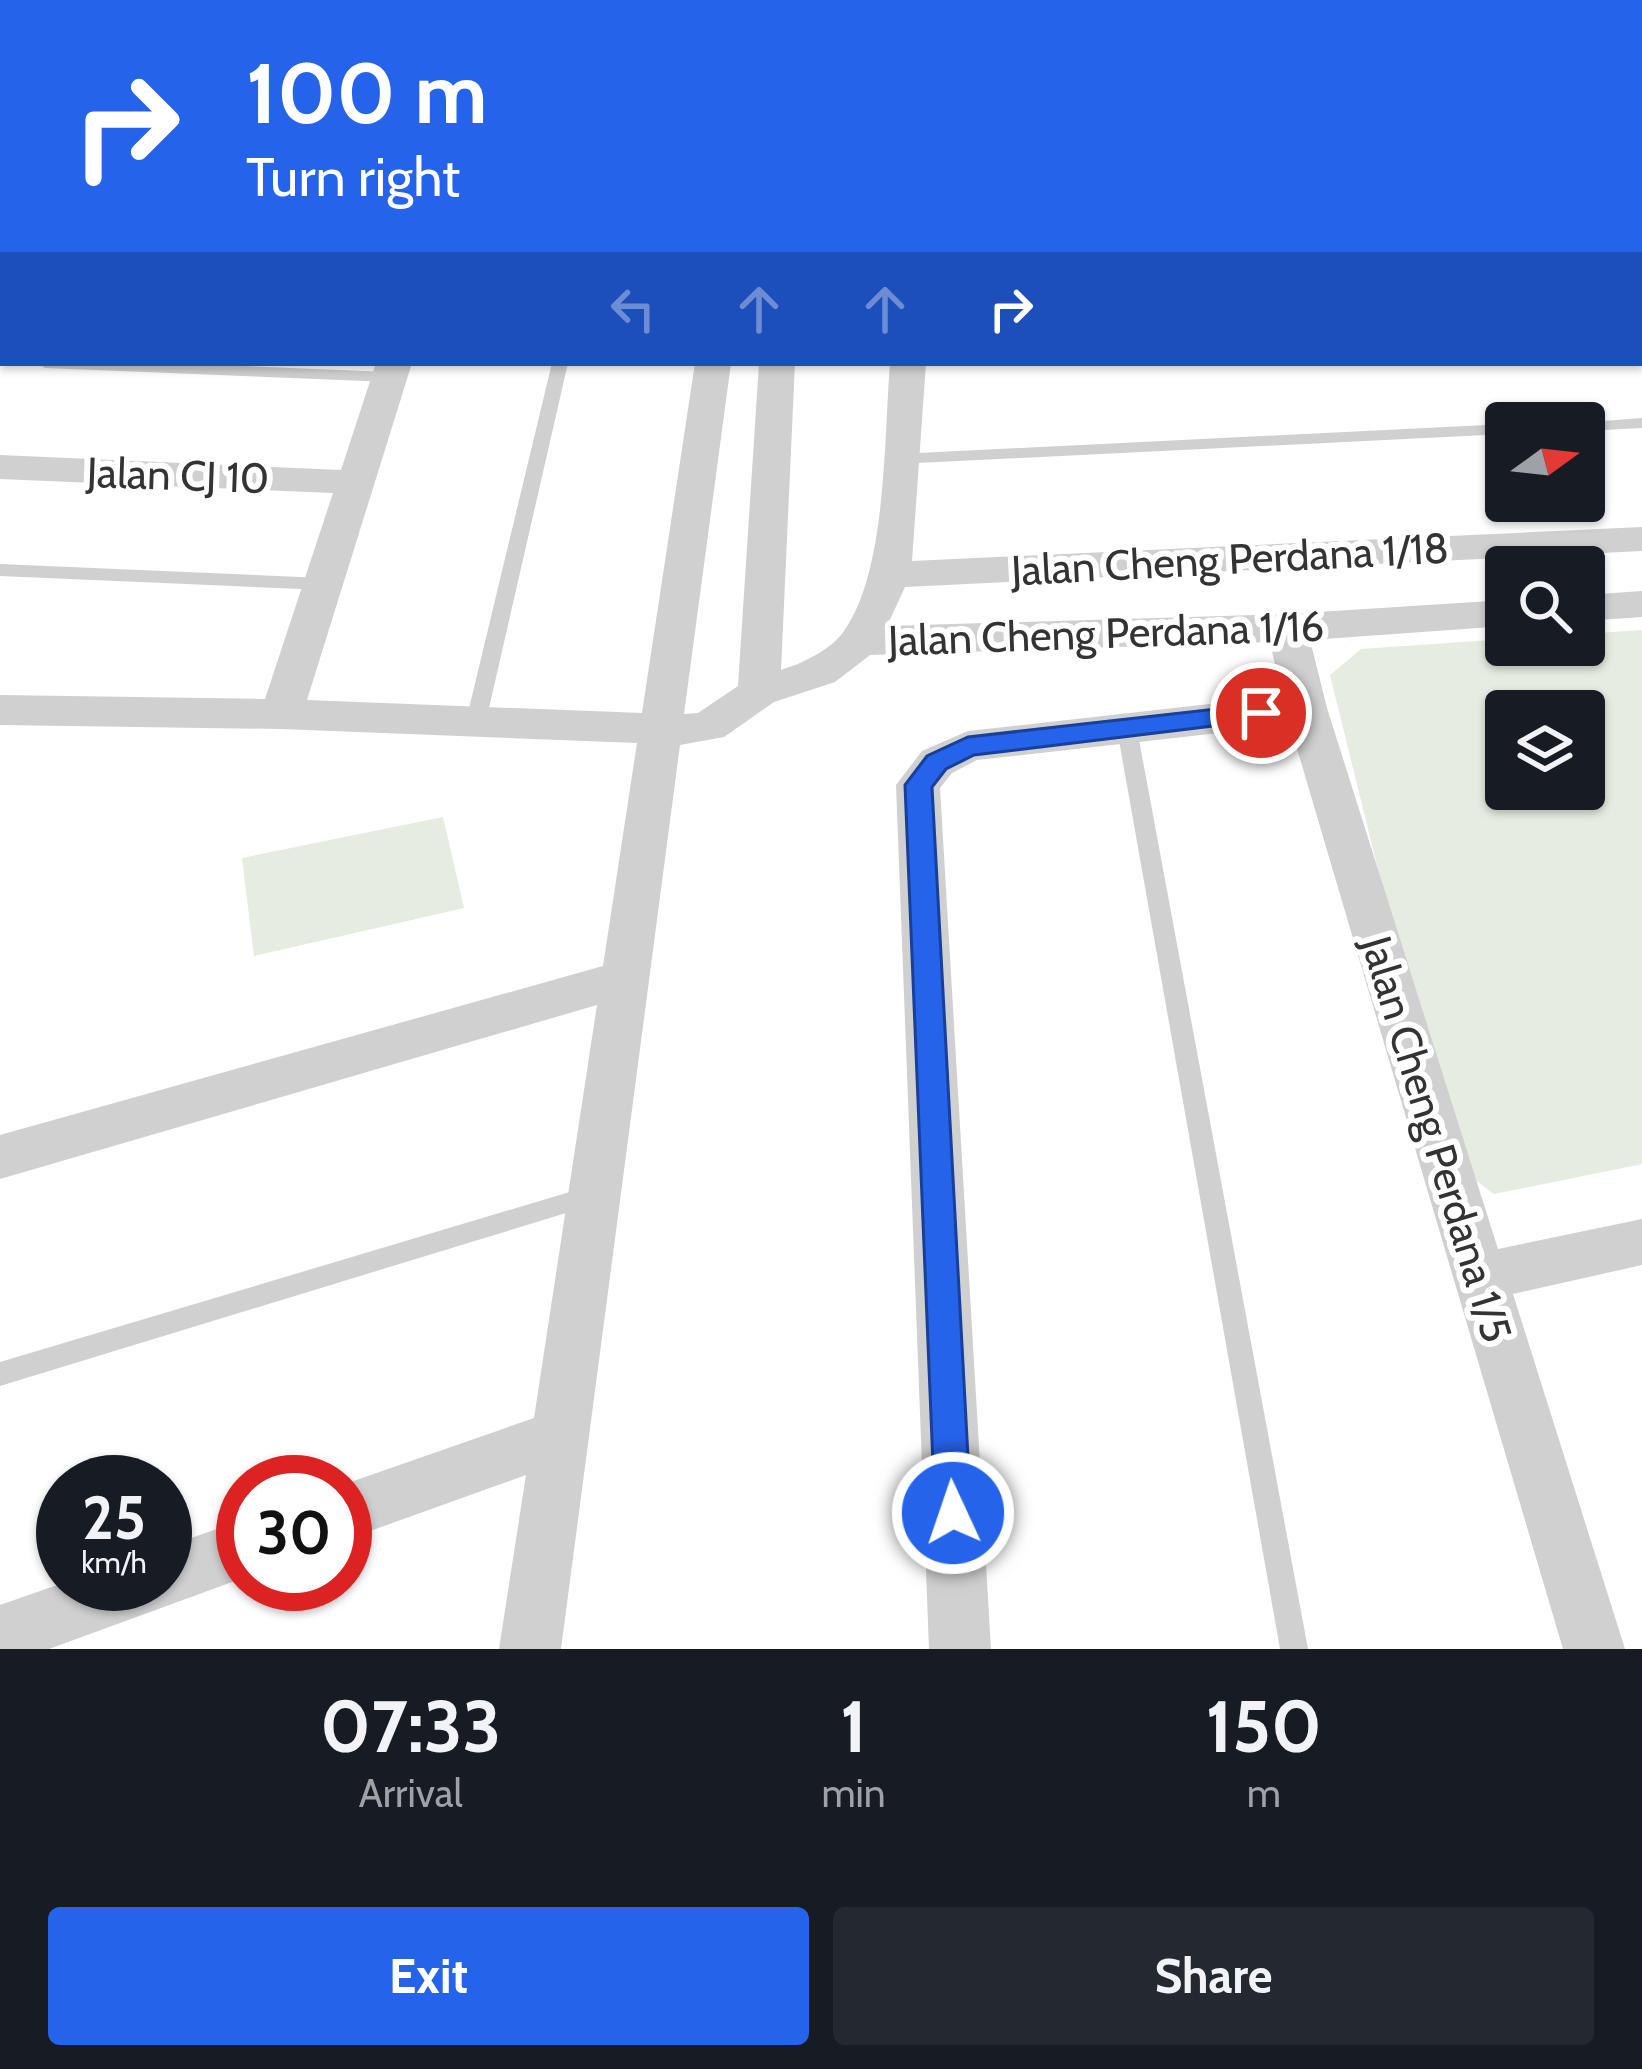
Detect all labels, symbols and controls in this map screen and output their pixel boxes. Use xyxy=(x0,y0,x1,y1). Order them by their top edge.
text: 100 m xyxy=(246,42,488,144)
icon: right xyxy=(48,48,204,204)
text: Turn right xyxy=(246,144,460,210)
icon: left xyxy=(600,276,666,342)
icon: ahead xyxy=(726,276,792,342)
icon: ahead xyxy=(852,276,918,342)
icon: right xyxy=(978,276,1044,342)
north arrow xyxy=(1485,402,1605,522)
map controls xyxy=(1485,402,1605,810)
street label: Jalan CJ 10 xyxy=(85,446,270,504)
street label: Jalan Cheng Perdana 1/18 xyxy=(1009,522,1450,596)
button: search xyxy=(1485,546,1605,666)
street label: Jalan Cheng Perdana 1/16 xyxy=(886,599,1325,667)
pin xyxy=(1210,662,1312,764)
icon: arrive xyxy=(1228,680,1294,746)
button: layers xyxy=(1485,690,1605,810)
street label: Jalan Cheng Perdana 1/5 xyxy=(1350,929,1524,1348)
position arrow xyxy=(890,1450,1016,1576)
speed limit sign: 30 xyxy=(216,1455,372,1611)
text: 25 xyxy=(82,1481,146,1554)
text: km/h xyxy=(81,1544,147,1581)
text: 07:33 xyxy=(320,1683,501,1770)
text: 1 xyxy=(840,1683,867,1770)
text: 150 xyxy=(1206,1683,1322,1770)
text: Arrival xyxy=(359,1769,463,1817)
text: min xyxy=(821,1769,886,1817)
text: m xyxy=(1247,1769,1281,1817)
button: Exit xyxy=(48,1907,809,2045)
button: Share xyxy=(833,1907,1594,2045)

